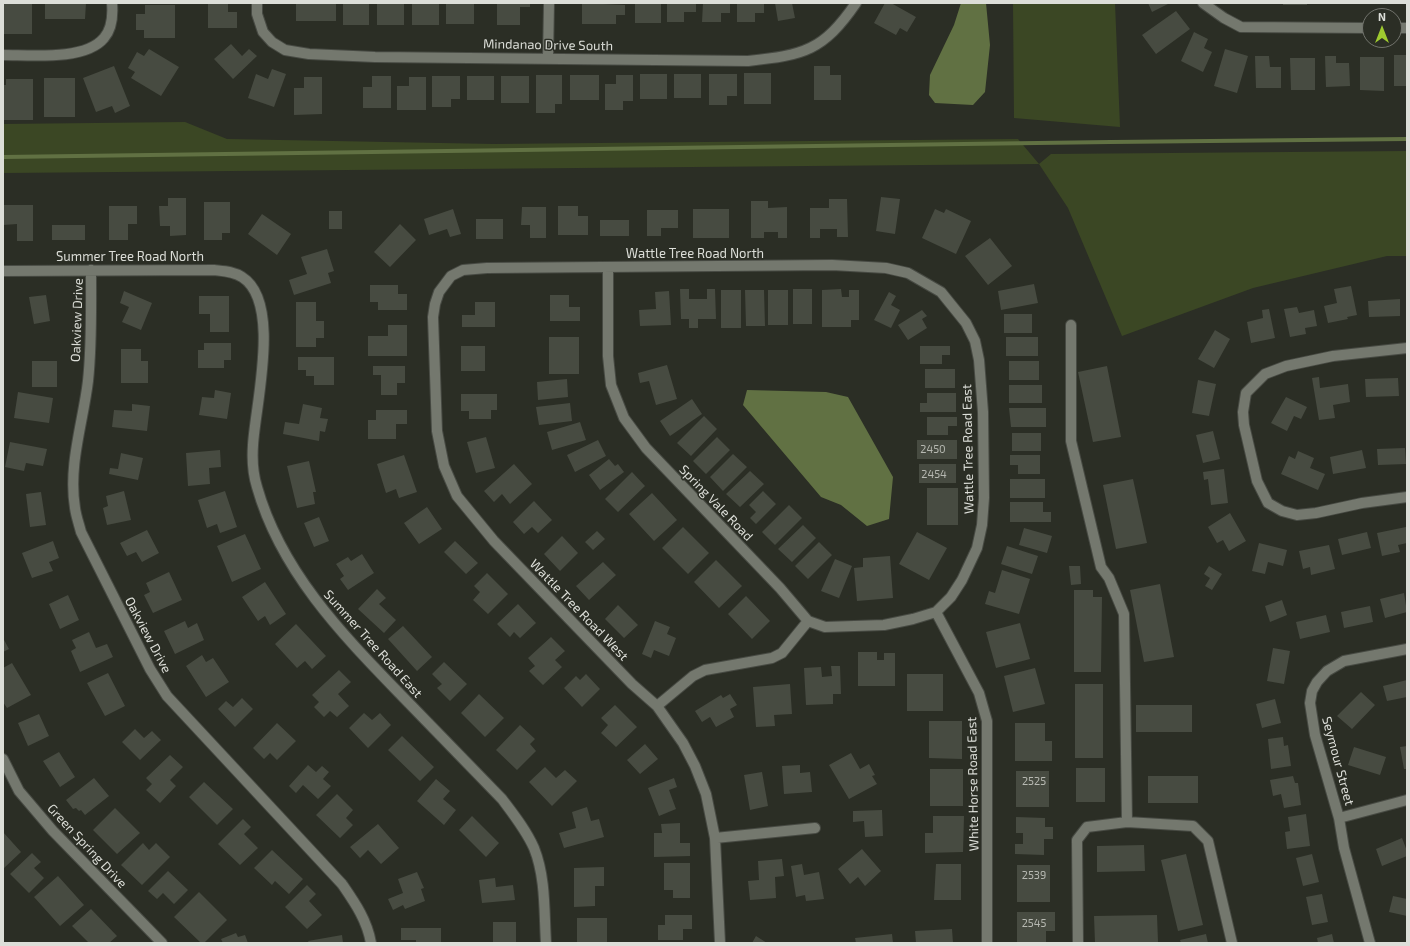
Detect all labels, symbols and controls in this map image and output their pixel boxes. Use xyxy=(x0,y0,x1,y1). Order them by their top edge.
north arrow xyxy=(1362,8,1402,48)
text: N xyxy=(1378,10,1386,23)
street label: Mindanao Drive South xyxy=(483,36,613,54)
street label: Wattle Tree Road North xyxy=(626,246,764,262)
street label: Summer Tree Road North xyxy=(56,249,204,265)
street label: Oakview Drive xyxy=(68,278,86,362)
street label: Wattle Tree Road East xyxy=(959,384,977,514)
house number: 2450 xyxy=(920,442,946,456)
street label: Spring Vale Road xyxy=(676,462,756,544)
house number: 2454 xyxy=(921,467,947,481)
street label: Wattle Tree Road West xyxy=(527,556,631,664)
street label: Summer Tree Road East xyxy=(320,587,426,701)
street label: Oakview Drive xyxy=(121,594,175,676)
street label: Seymour Street xyxy=(1319,715,1357,807)
street label: White Horse Road East xyxy=(964,717,982,851)
house number: 2525 xyxy=(1022,774,1046,788)
street label: Green Spring Drive xyxy=(44,801,130,891)
house number: 2539 xyxy=(1022,868,1046,882)
house number: 2545 xyxy=(1022,916,1046,930)

